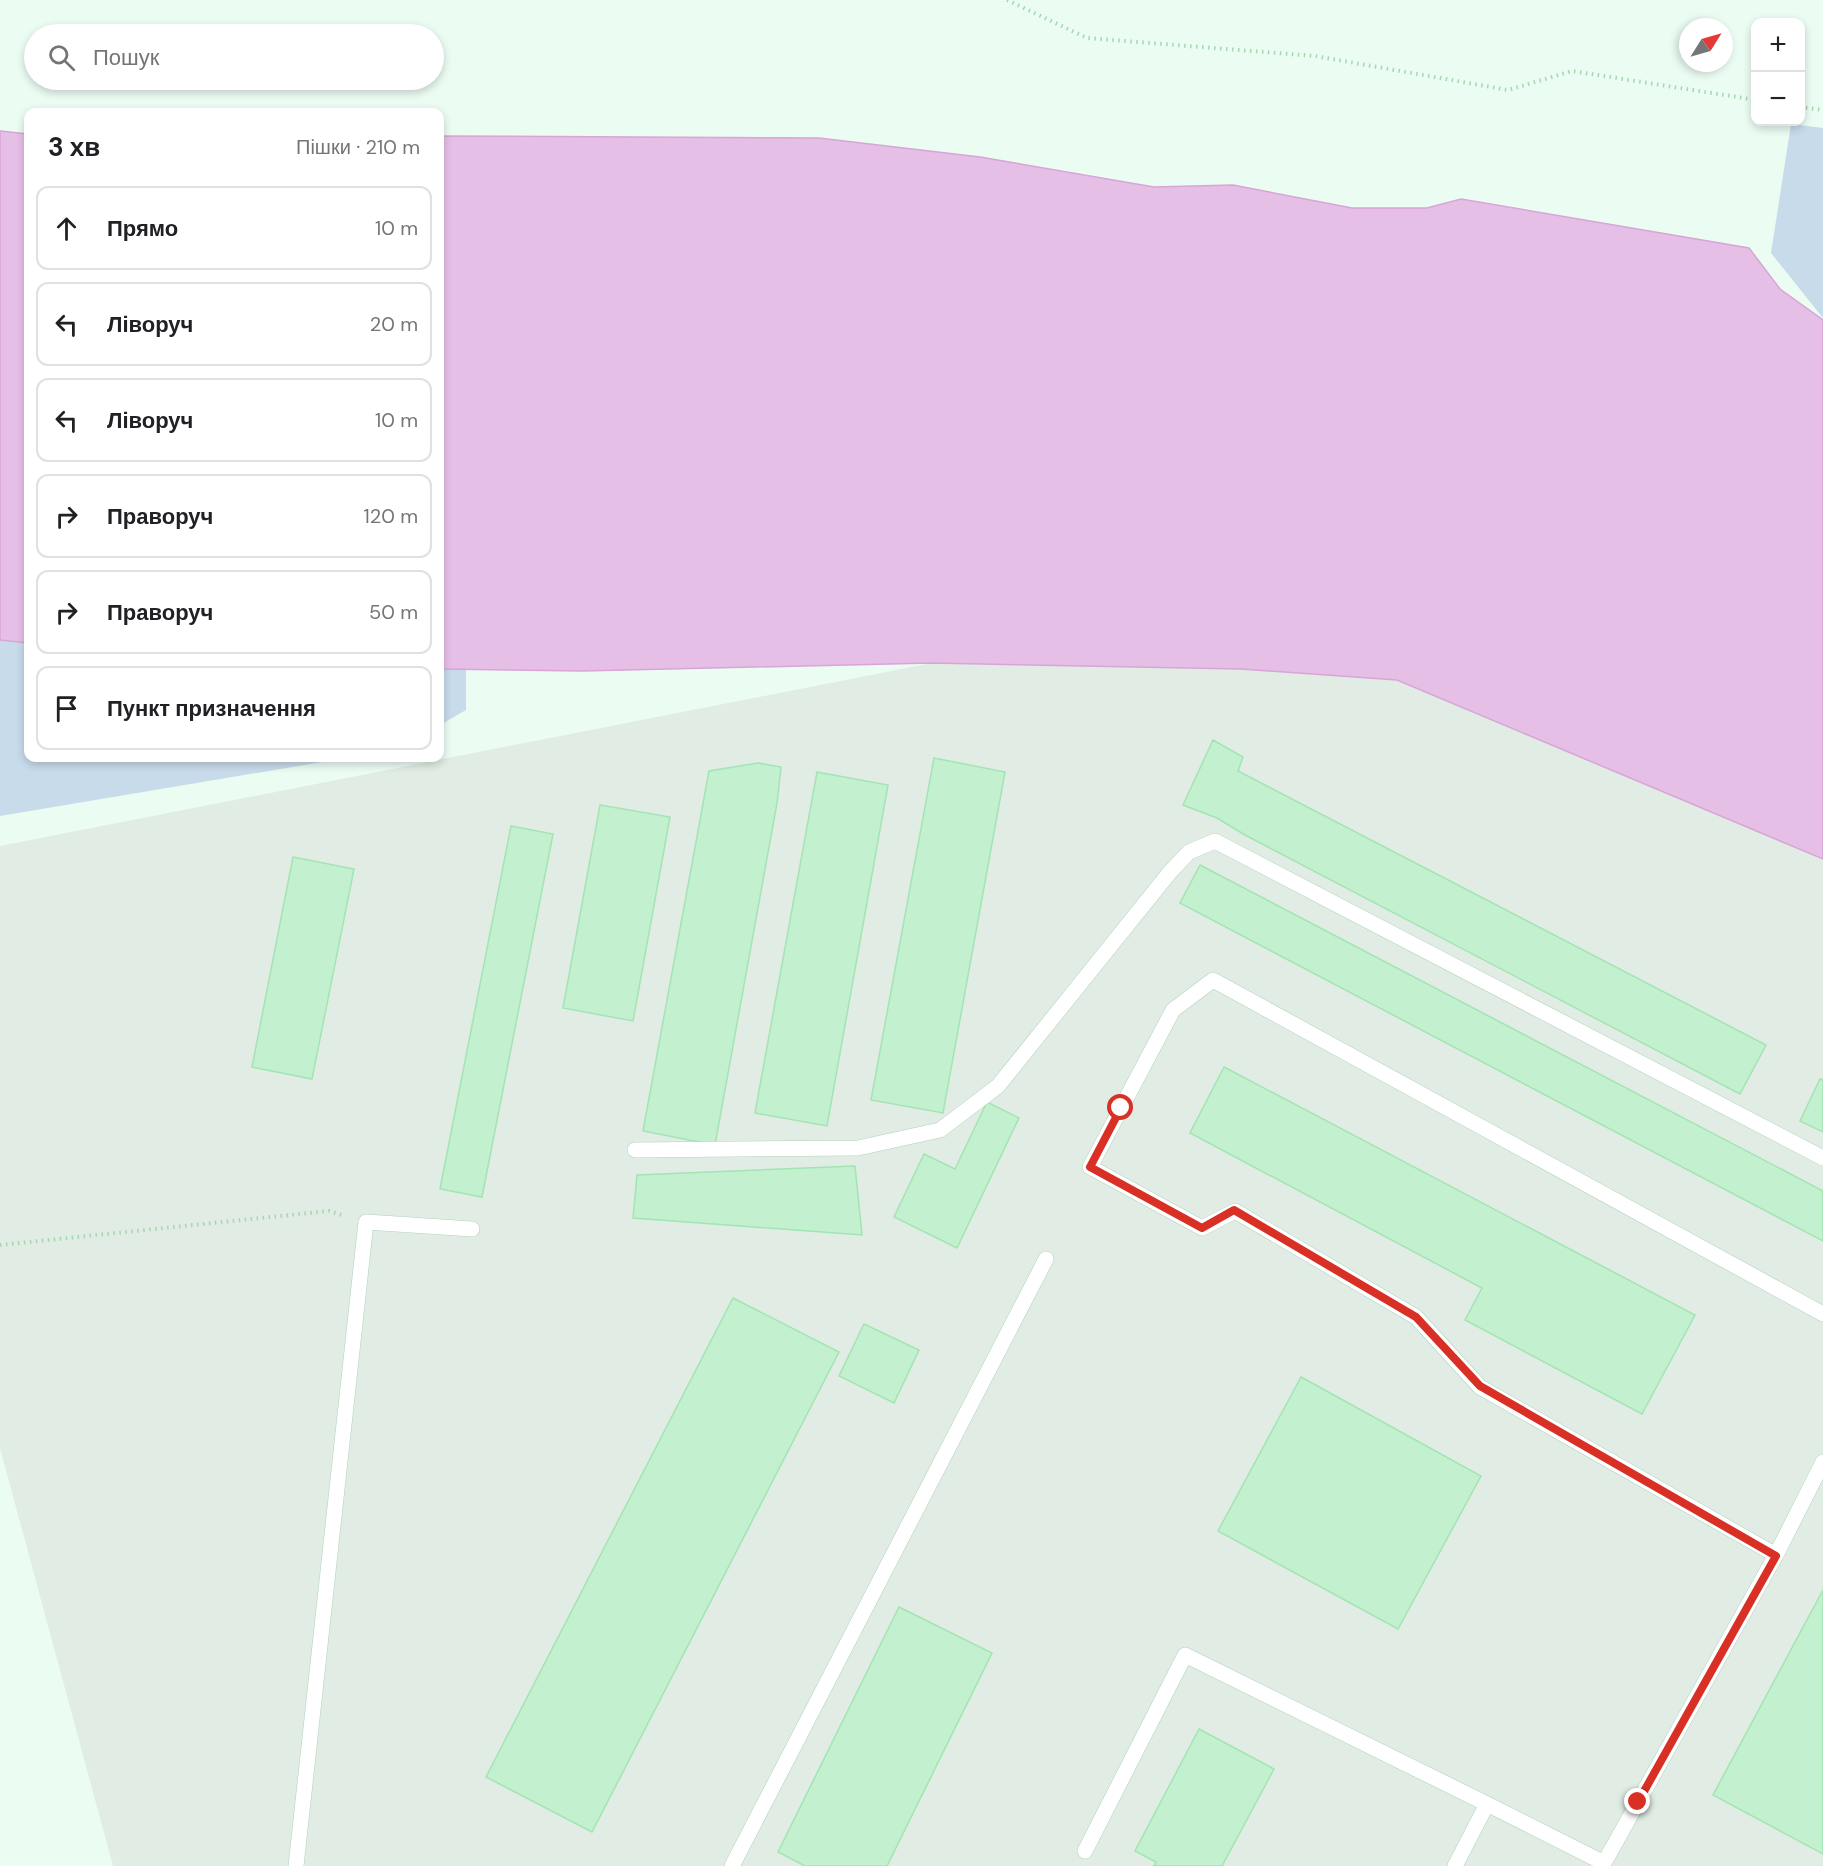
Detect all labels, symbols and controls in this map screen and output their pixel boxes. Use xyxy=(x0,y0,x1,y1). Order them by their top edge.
north arrow xyxy=(1679,18,1733,72)
map controls xyxy=(1751,18,1805,126)
button: + xyxy=(1751,18,1805,72)
search box xyxy=(24,24,444,90)
icon: search xyxy=(45,41,78,74)
text: Пошук xyxy=(93,43,159,72)
button: − xyxy=(1751,72,1805,126)
text: 3 хв xyxy=(48,130,100,164)
text: Пішки · 210 m xyxy=(296,134,420,160)
icon: ahead xyxy=(50,212,83,245)
text: Прямо xyxy=(107,214,178,243)
text: 10 m xyxy=(375,215,418,241)
icon: left xyxy=(50,308,83,341)
text: Ліворуч xyxy=(107,310,193,339)
text: 20 m xyxy=(370,311,418,337)
icon: left xyxy=(50,404,83,437)
text: Ліворуч xyxy=(107,406,193,435)
text: 10 m xyxy=(375,407,418,433)
icon: right xyxy=(50,500,83,533)
text: Праворуч xyxy=(107,502,213,531)
text: 120 m xyxy=(364,503,418,529)
icon: right xyxy=(50,596,83,629)
text: Праворуч xyxy=(107,598,213,627)
text: 50 m xyxy=(369,599,418,625)
icon: arrive xyxy=(50,692,83,725)
text: Пункт призначення xyxy=(107,694,316,723)
route start xyxy=(1107,1094,1133,1120)
route end xyxy=(1624,1788,1650,1814)

